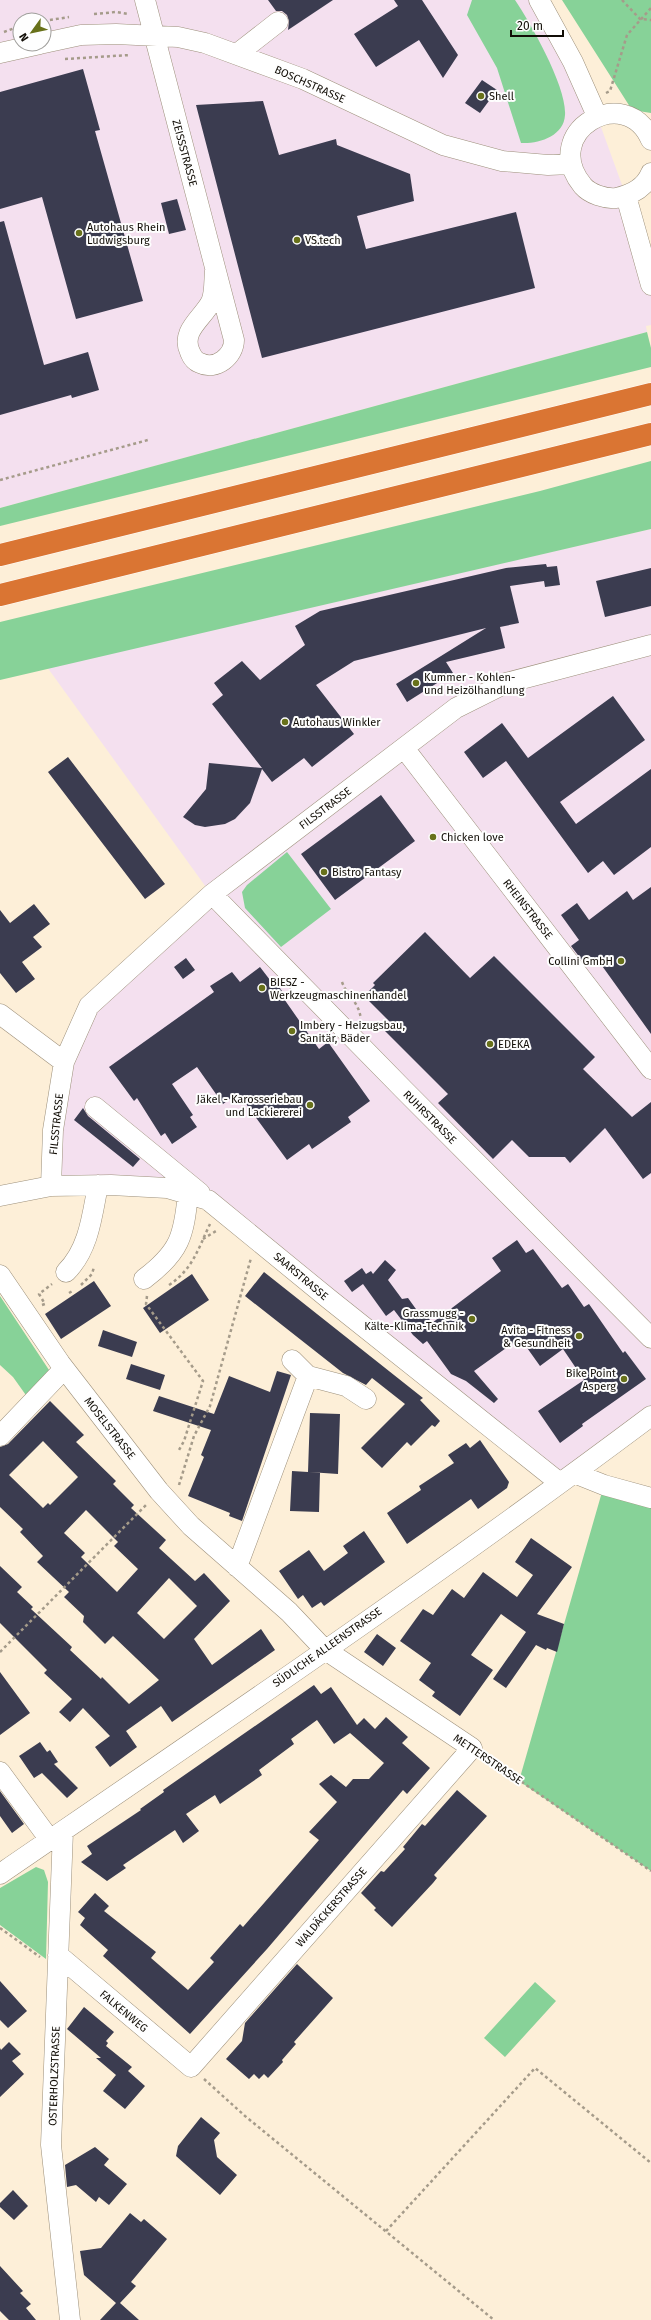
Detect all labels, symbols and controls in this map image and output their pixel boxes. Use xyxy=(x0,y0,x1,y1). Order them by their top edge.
north arrow xyxy=(12,12,52,52)
scale bar xyxy=(511,12,563,38)
text: 20 m xyxy=(517,19,543,33)
text: N xyxy=(17,31,31,44)
street label: BOSCHSTRASSE xyxy=(272,63,347,106)
place label: Shell xyxy=(489,90,514,103)
marker: Shell xyxy=(476,91,486,101)
street label: ZEISSSTRASSE xyxy=(169,118,200,188)
place label: Autohaus Rhein Ludwigsburg xyxy=(87,221,165,247)
marker: Autohaus Rhein Ludwigsburg xyxy=(74,228,84,238)
place label: VS.tech xyxy=(305,234,341,247)
marker: VS.tech xyxy=(292,235,302,245)
place label: Kummer - Kohlen- und Heizölhandlung xyxy=(424,671,525,697)
marker: Kummer - Kohlen- und Heizölhandlung xyxy=(411,678,421,688)
place label: Autohaus Winkler xyxy=(293,716,381,729)
marker: Autohaus Winkler xyxy=(280,717,290,727)
street label: FILSSTRASSE xyxy=(297,784,354,832)
place label: Chicken love xyxy=(441,831,504,844)
marker: Chicken love xyxy=(428,832,438,842)
place label: Bistro Fantasy xyxy=(332,866,402,879)
marker: Bistro Fantasy xyxy=(319,867,329,877)
street label: RHEINSTRASSE xyxy=(500,877,555,942)
place label: Collini GmbH xyxy=(548,955,613,968)
marker: Collini GmbH xyxy=(616,956,626,966)
place label: BIESZ - Werkzeugmaschinenhandel xyxy=(270,976,407,1002)
marker: BIESZ - Werkzeugmaschinenhandel xyxy=(257,983,267,993)
place label: Imbery - Heizugsbau, Sanitär, Bäder xyxy=(300,1019,405,1045)
marker: Imbery - Heizugsbau, Sanitär, Bäder xyxy=(287,1026,297,1036)
place label: EDEKA xyxy=(498,1038,530,1051)
marker: EDEKA xyxy=(485,1039,495,1049)
street label: RUHRSTRASSE xyxy=(400,1088,459,1147)
street label: FILSSTRASSE xyxy=(47,1092,66,1156)
place label: Jäkel - Karosseriebau und Lackiererei xyxy=(197,1093,302,1119)
marker: Jäkel - Karosseriebau und Lackiererei xyxy=(305,1100,315,1110)
street label: SAARSTRASSE xyxy=(271,1250,331,1303)
place label: Grassmugg - Kälte-Klima-Technik xyxy=(364,1307,464,1333)
marker: Grassmugg - Kälte-Klima-Technik xyxy=(467,1314,477,1324)
place label: Avita - Fitness & Gesundheit xyxy=(501,1324,571,1350)
marker: Avita - Fitness & Gesundheit xyxy=(574,1331,584,1341)
place label: Bike Point Asperg xyxy=(566,1367,616,1393)
marker: Bike Point Asperg xyxy=(619,1374,629,1384)
street label: MOSELSTRASSE xyxy=(81,1395,138,1462)
street label: SÜDLICHE ALLEENSTRASSE xyxy=(270,1604,384,1690)
street label: METTERSTRASSE xyxy=(451,1732,525,1787)
street label: WALDÄCKERSTRASSE xyxy=(292,1864,370,1950)
street label: FALKENWEG xyxy=(97,1988,150,2035)
street label: OSTERHOLZSTRASSE xyxy=(46,2026,63,2126)

